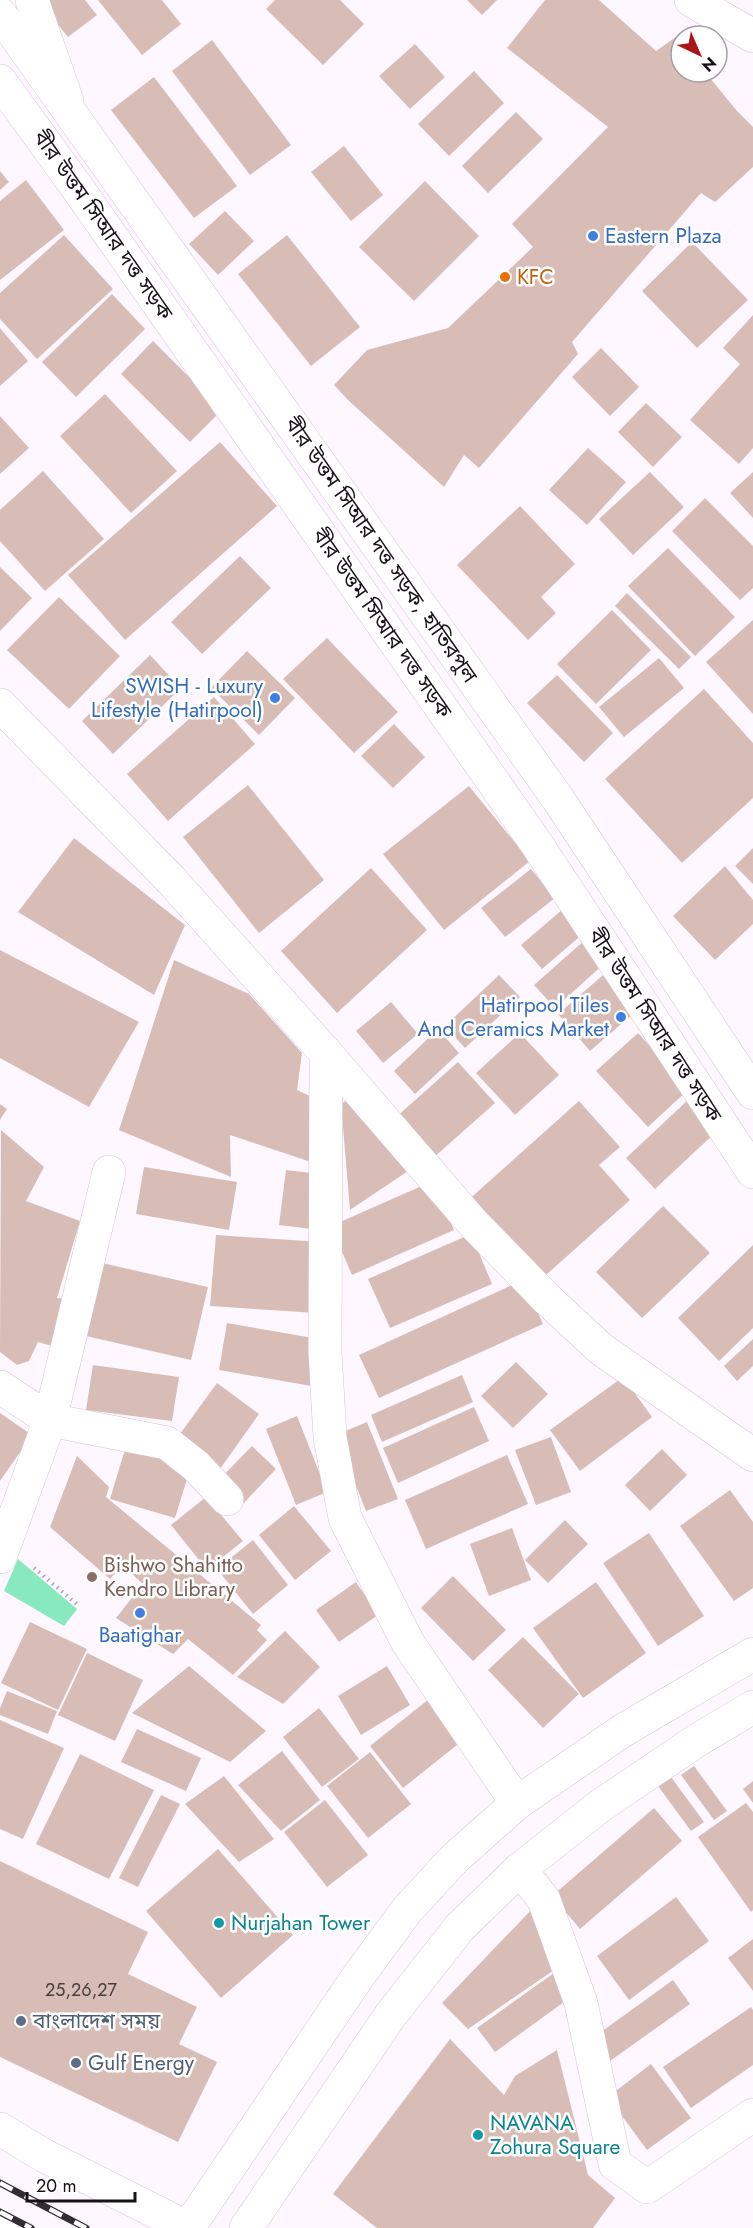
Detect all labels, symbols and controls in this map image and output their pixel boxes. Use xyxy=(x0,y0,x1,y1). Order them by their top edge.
north arrow xyxy=(669,24,729,84)
text: N xyxy=(697,52,722,77)
street label: বীর উত্তম সিআর দত্ত সড়ক xyxy=(25,123,181,327)
place label: Eastern Plaza xyxy=(605,221,722,251)
marker: Eastern Plaza xyxy=(586,229,600,243)
place label: KFC xyxy=(517,262,554,292)
marker: KFC xyxy=(498,270,512,284)
street label: বীর উত্তম সিআর দত্ত সড়ক, হাতিরপুল xyxy=(279,412,483,688)
street label: বীর উত্তম সিআর দত্ত সড়ক xyxy=(307,523,457,723)
place label: SWISH - Luxury Lifestyle (Hatirpool) xyxy=(91,671,264,725)
marker: SWISH - Luxury Lifestyle (Hatirpool) xyxy=(268,691,282,705)
street label: বীর উত্তম সিআর দত্ত সড়ক xyxy=(580,921,730,1129)
place label: Hatirpool Tiles And Ceramics Market xyxy=(418,990,609,1044)
marker: Hatirpool Tiles And Ceramics Market xyxy=(614,1010,628,1024)
place label: Bishwo Shahitto Kendro Library xyxy=(104,1550,243,1604)
marker: Bishwo Shahitto Kendro Library xyxy=(85,1570,99,1584)
marker: Baatighar xyxy=(133,1606,147,1620)
place label: Baatighar xyxy=(99,1620,182,1650)
place label: Nurjahan Tower xyxy=(231,1908,371,1938)
marker: Nurjahan Tower xyxy=(212,1916,226,1930)
house number: 25,26,27 xyxy=(45,1977,117,2003)
place label: বাংলাদেশ সময় xyxy=(32,2006,161,2036)
marker: বাংলাদেশ সময় xyxy=(14,2014,28,2028)
place label: Gulf Energy xyxy=(88,2048,195,2078)
marker: Gulf Energy xyxy=(69,2056,83,2070)
place label: NAVANA Zohura Square xyxy=(490,2108,620,2162)
marker: NAVANA Zohura Square xyxy=(471,2128,485,2142)
scale bar xyxy=(27,2165,135,2203)
text: 20 m xyxy=(36,2173,76,2199)

